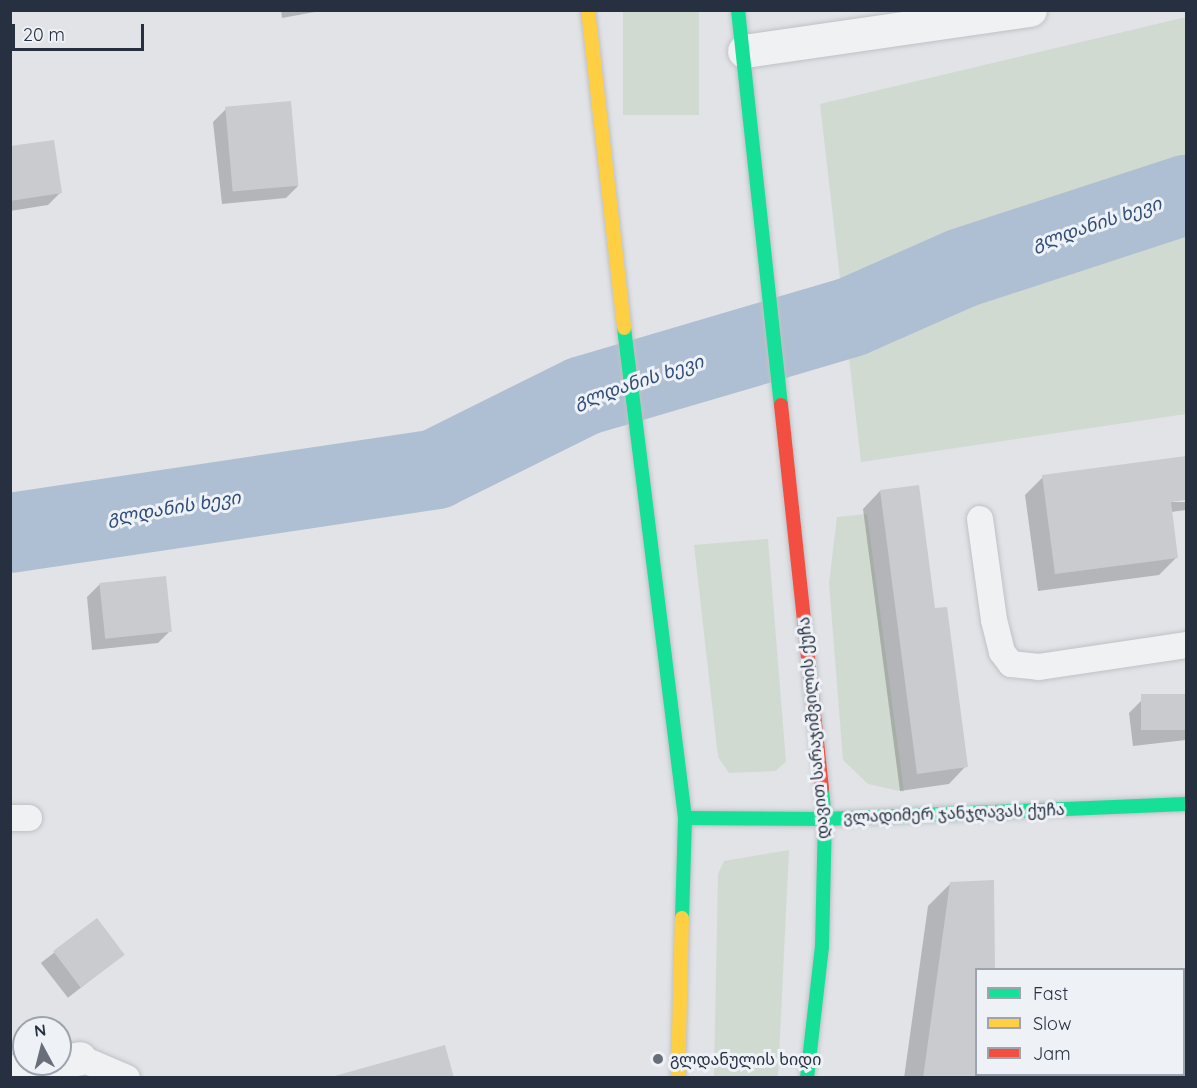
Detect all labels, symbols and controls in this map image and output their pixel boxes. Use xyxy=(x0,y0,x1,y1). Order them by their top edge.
scale bar xyxy=(15,12,147,50)
text: 20 m xyxy=(23,23,65,46)
water label: გლდანის ხევი xyxy=(1030,193,1164,255)
water label: გლდანის ხევი xyxy=(572,351,706,413)
water label: გლდანის ხევი xyxy=(106,487,242,529)
street label: დავით სარაჯიშვილის ქუჩა xyxy=(794,616,832,840)
street label: ვლადიმერ ჯანჯღავას ქუჩა xyxy=(843,800,1065,826)
legend xyxy=(975,968,1185,1076)
text: Fast xyxy=(1033,982,1068,1005)
text: Slow xyxy=(1033,1012,1071,1035)
north arrow xyxy=(12,1016,72,1076)
text: N xyxy=(33,1019,47,1041)
text: Jam xyxy=(1033,1042,1071,1065)
place label: გლდანულის ხიდი xyxy=(670,1049,821,1069)
marker: გლდანულის ხიდი xyxy=(651,1052,665,1066)

